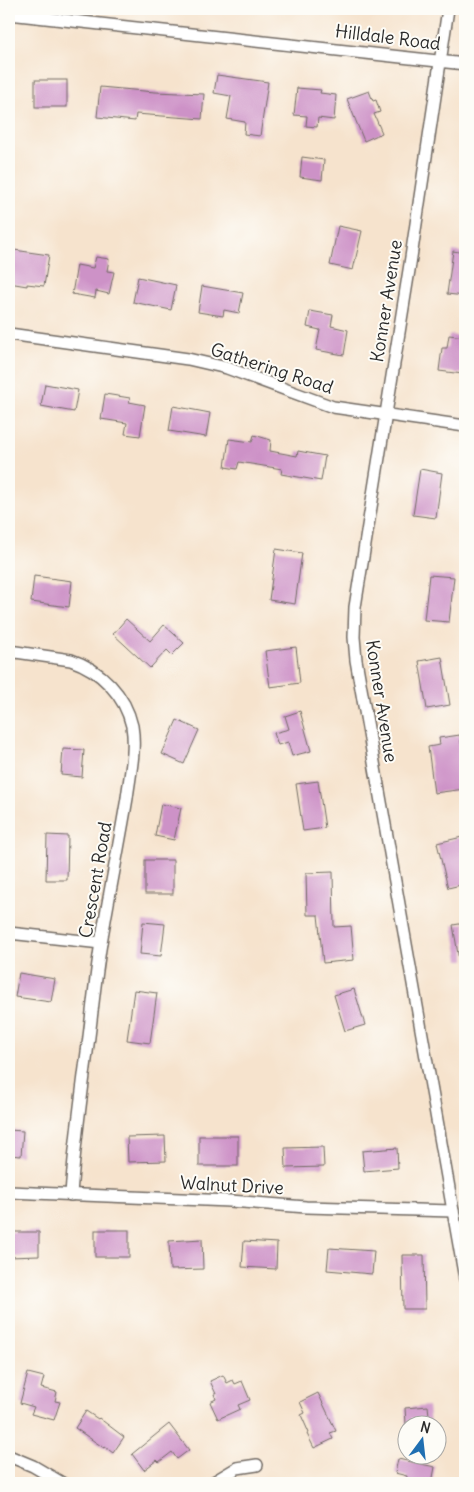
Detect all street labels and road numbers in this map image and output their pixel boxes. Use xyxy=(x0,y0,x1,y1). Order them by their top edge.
street label: Hilldale Road xyxy=(334,19,442,55)
street label: Konner Avenue xyxy=(365,238,407,364)
street label: Gathering Road xyxy=(208,337,337,399)
street label: Konner Avenue xyxy=(361,638,403,764)
street label: Crescent Road xyxy=(73,820,117,940)
street label: Walnut Drive xyxy=(180,1171,284,1199)

